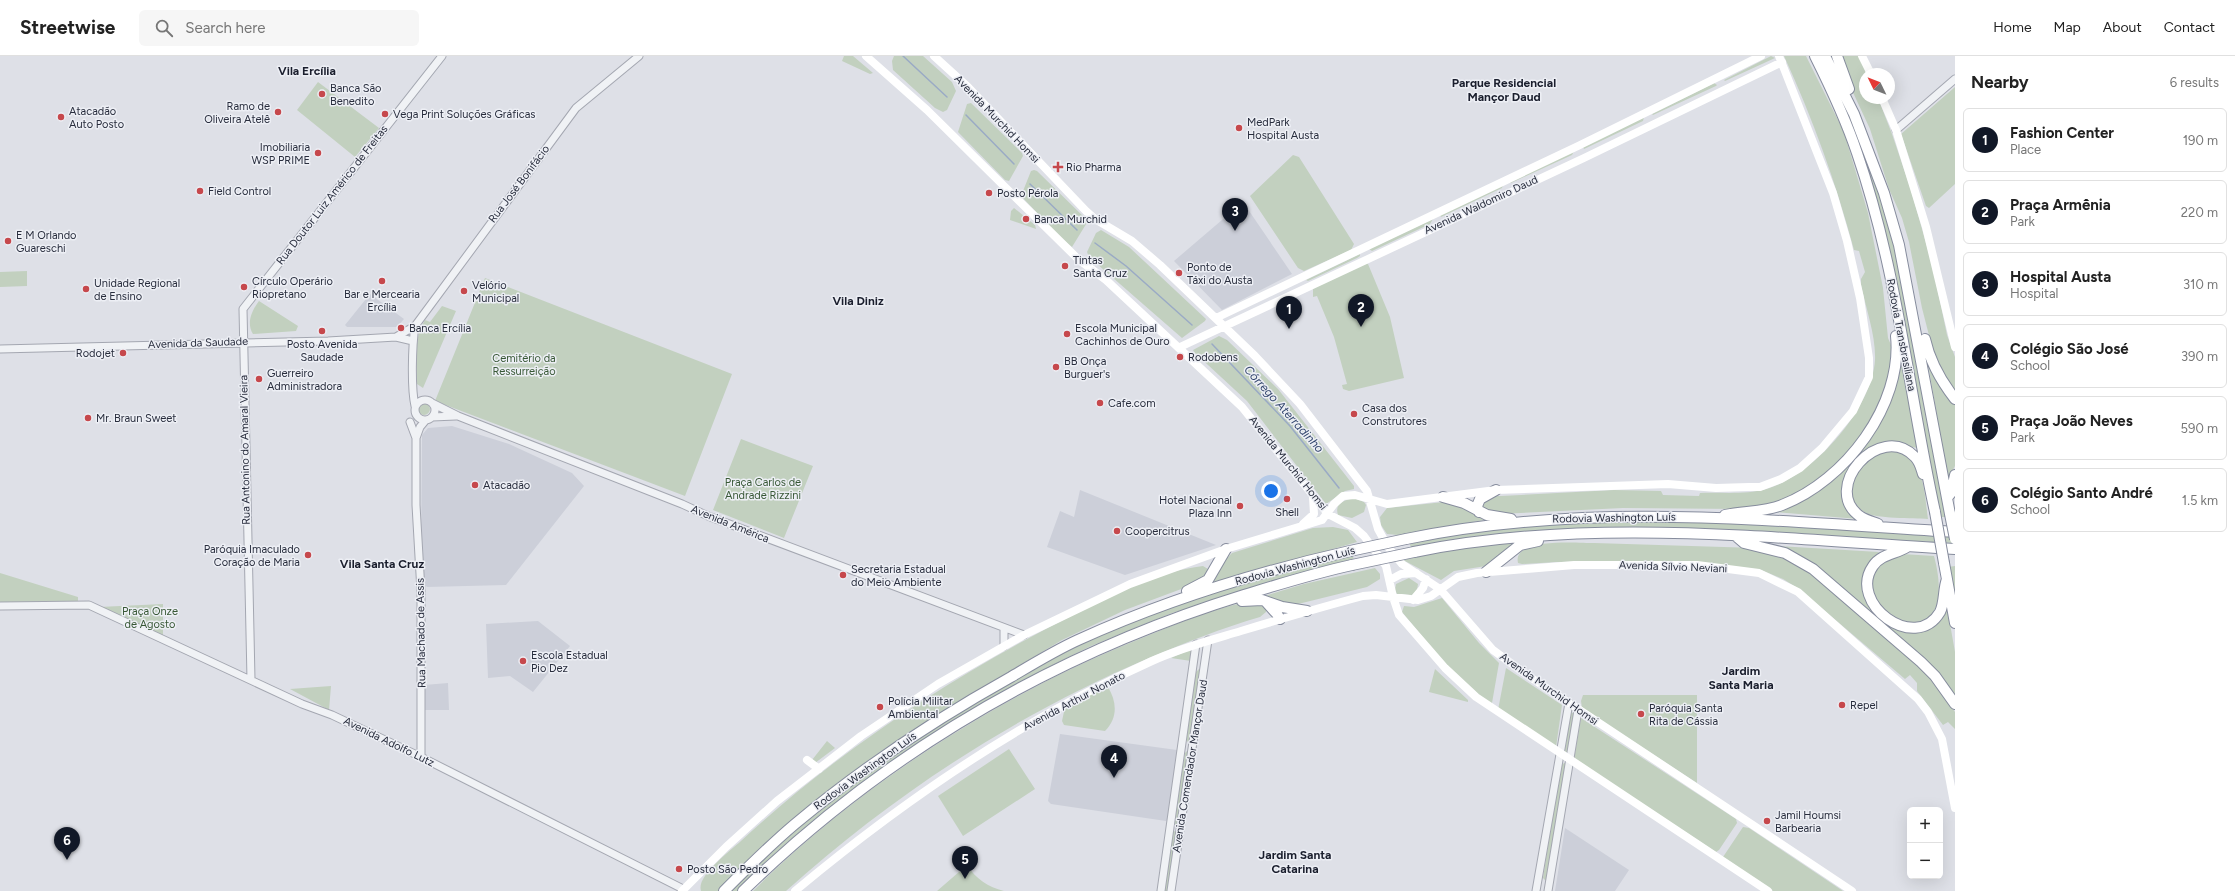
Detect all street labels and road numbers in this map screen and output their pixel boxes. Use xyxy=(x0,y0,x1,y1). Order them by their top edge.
street label: Avenida Murchid Homsi xyxy=(952,72,1042,166)
street label: Rua Doutor Luiz Américo de Freitas xyxy=(274,123,390,267)
street label: Rua José Bonifácio xyxy=(486,143,552,225)
street label: Avenida Waldomiro Daud xyxy=(1422,173,1540,237)
street label: Rodovia Transbrasiliana xyxy=(1884,278,1918,392)
street label: Avenida da Saudade xyxy=(148,335,248,351)
street label: Rua Antonino do Amaral Vieira xyxy=(237,375,253,525)
street label: Avenida Murchid Homsi xyxy=(1246,413,1330,513)
street label: Avenida América xyxy=(689,502,771,546)
street label: Rodovia Washington Luís xyxy=(1552,510,1676,526)
street label: Rodovia Washington Luís xyxy=(1234,544,1356,588)
street label: Avenida Sílvio Neviani xyxy=(1619,559,1727,575)
street label: Rua Machado de Assis xyxy=(414,578,428,688)
street label: Avenida Murchid Homsi xyxy=(1497,650,1601,728)
street label: Avenida Arthur Nonato xyxy=(1021,669,1127,733)
street label: Avenida Comendador Mançor Daud xyxy=(1170,679,1210,853)
street label: Avenida Adolfo Lutz xyxy=(341,714,437,770)
street label: Rodovia Washington Luís xyxy=(811,729,919,813)

